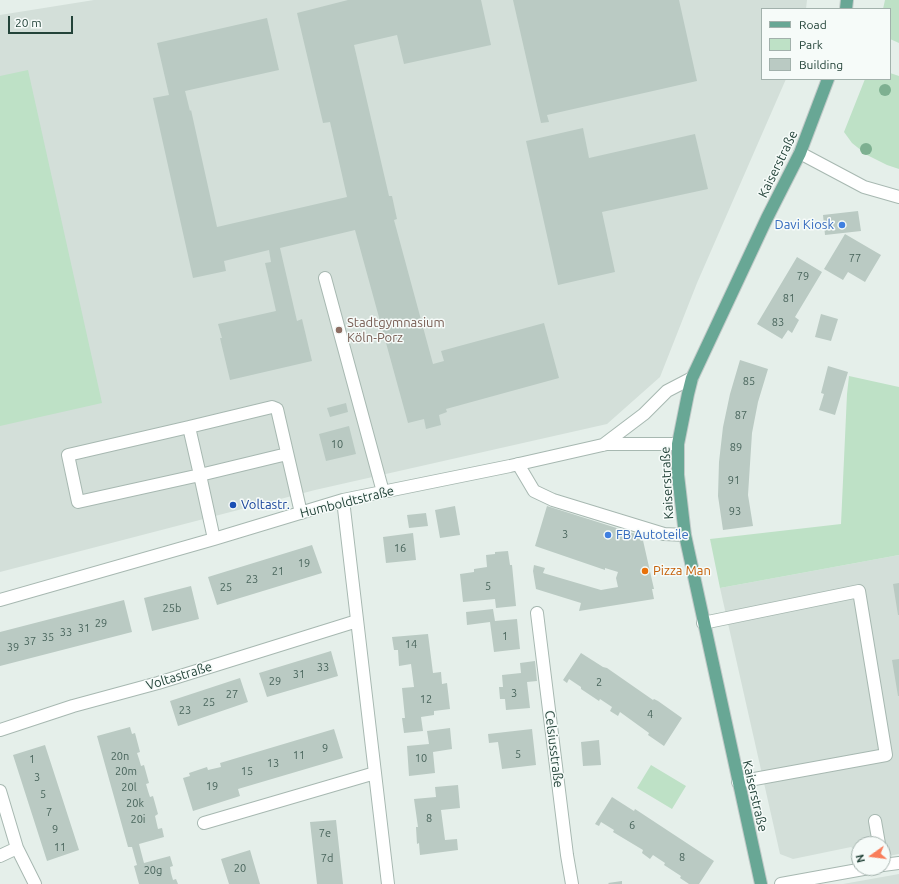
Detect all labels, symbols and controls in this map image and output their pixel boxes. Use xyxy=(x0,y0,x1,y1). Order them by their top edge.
scale bar xyxy=(10,8,75,34)
legend xyxy=(761,8,891,80)
text: 20 m xyxy=(15,16,42,29)
text: Road xyxy=(799,18,827,31)
text: Park xyxy=(799,38,823,51)
text: Building xyxy=(799,58,843,71)
street label: Kaiserstraße xyxy=(755,128,801,200)
place label: Davi Kiosk xyxy=(775,217,834,233)
marker: Davi Kiosk xyxy=(837,220,847,230)
house number: 77 xyxy=(849,251,861,265)
house number: 79 xyxy=(797,269,809,283)
house number: 81 xyxy=(783,291,795,305)
place label: Stadtgymnasium Köln-Porz xyxy=(347,315,445,346)
house number: 83 xyxy=(772,315,784,329)
marker: Stadtgymnasium Köln-Porz xyxy=(334,325,344,335)
house number: 85 xyxy=(743,374,755,388)
house number: 87 xyxy=(735,408,747,422)
house number: 10 xyxy=(331,437,343,451)
house number: 89 xyxy=(730,440,742,454)
street label: Kaiserstraße xyxy=(657,446,677,520)
house number: 91 xyxy=(728,473,740,487)
street label: Humboldtstraße xyxy=(298,483,396,521)
place label: Voltastr. xyxy=(241,497,290,513)
marker: Voltastr. xyxy=(228,500,238,510)
house number: 93 xyxy=(729,504,741,518)
house number: 3 xyxy=(562,527,568,541)
place label: FB Autoteile xyxy=(616,527,689,543)
marker: FB Autoteile xyxy=(603,530,613,540)
house number: 16 xyxy=(394,541,406,555)
house number: 19 xyxy=(298,556,310,570)
place label: Pizza Man xyxy=(653,563,711,579)
house number: 21 xyxy=(272,564,284,578)
marker: Pizza Man xyxy=(640,566,650,576)
house number: 23 xyxy=(246,572,258,586)
house number: 5 xyxy=(485,579,491,593)
house number: 25 xyxy=(220,580,232,594)
house number: 25b xyxy=(163,601,181,615)
house number: 29 xyxy=(95,616,107,630)
house number: 31 xyxy=(78,621,90,635)
house number: 33 xyxy=(60,625,72,639)
house number: 1 xyxy=(502,629,508,643)
house number: 35 xyxy=(42,630,54,644)
house number: 37 xyxy=(24,634,36,648)
house number: 14 xyxy=(405,637,417,651)
house number: 39 xyxy=(7,640,19,654)
street label: Voltastraße xyxy=(144,659,214,693)
house number: 33 xyxy=(317,660,329,674)
house number: 31 xyxy=(293,667,305,681)
house number: 29 xyxy=(269,674,281,688)
house number: 2 xyxy=(596,675,602,689)
house number: 3 xyxy=(511,686,517,700)
house number: 27 xyxy=(226,687,238,701)
house number: 12 xyxy=(420,692,432,706)
house number: 25 xyxy=(203,695,215,709)
house number: 23 xyxy=(179,703,191,717)
house number: 4 xyxy=(647,707,653,721)
street label: Celsiusstraße xyxy=(542,709,566,789)
house number: 9 xyxy=(322,741,328,755)
house number: 5 xyxy=(515,747,521,761)
house number: 11 xyxy=(293,748,305,762)
house number: 20n xyxy=(111,749,129,763)
house number: 10 xyxy=(415,751,427,765)
house number: 1 xyxy=(29,752,35,766)
house number: 13 xyxy=(267,756,279,770)
street label: Kaiserstraße xyxy=(739,759,771,833)
house number: 20m xyxy=(115,764,137,778)
house number: 15 xyxy=(241,764,253,778)
house number: 3 xyxy=(34,770,40,784)
house number: 19 xyxy=(206,779,218,793)
house number: 20l xyxy=(121,780,137,794)
house number: 5 xyxy=(40,787,46,801)
house number: 20k xyxy=(126,796,144,810)
house number: 7 xyxy=(46,805,52,819)
house number: 8 xyxy=(426,811,432,825)
house number: 20i xyxy=(130,812,146,826)
house number: 6 xyxy=(629,818,635,832)
house number: 9 xyxy=(52,822,58,836)
house number: 7e xyxy=(319,826,331,840)
north arrow xyxy=(851,836,891,876)
house number: 11 xyxy=(54,840,66,854)
house number: 8 xyxy=(679,850,685,864)
house number: 7d xyxy=(321,851,333,865)
text: N xyxy=(854,853,867,864)
house number: 20 xyxy=(234,861,246,875)
house number: 20g xyxy=(144,863,162,877)

